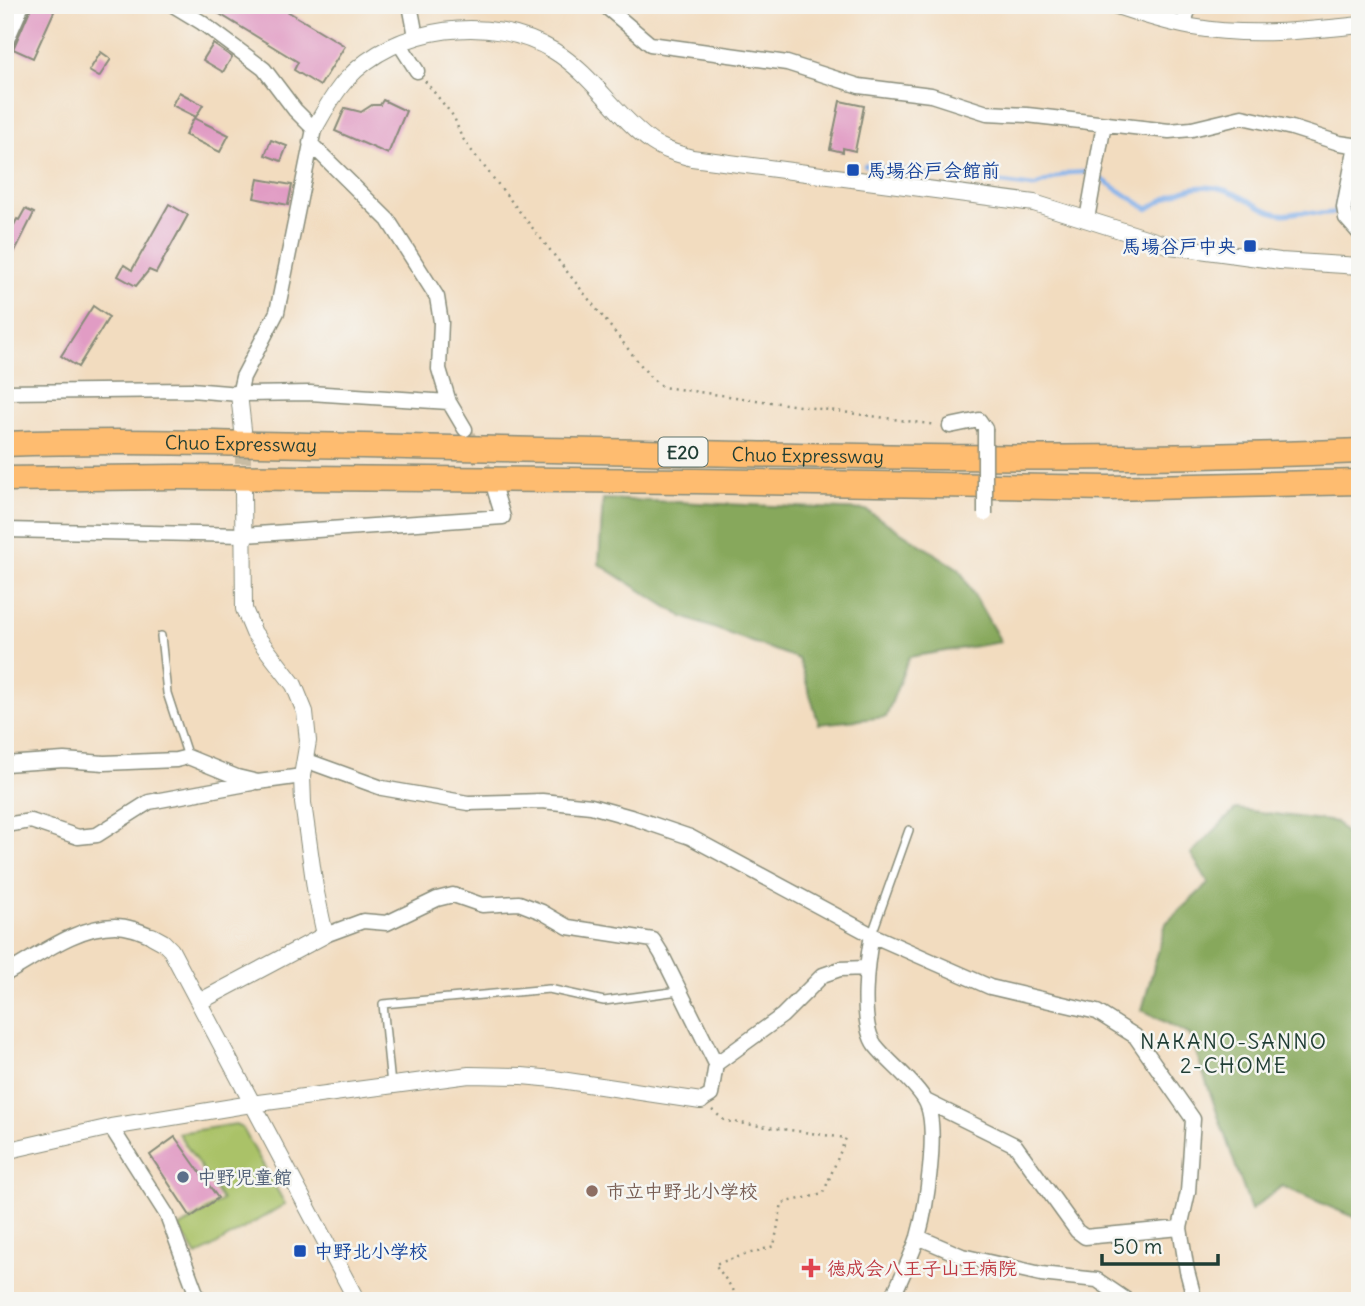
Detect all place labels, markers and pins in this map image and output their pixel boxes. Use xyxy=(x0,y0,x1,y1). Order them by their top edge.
place label: 馬場谷戸会館前 xyxy=(867,158,1000,182)
marker: 馬場谷戸会館前 xyxy=(845,162,861,178)
place label: 馬場谷戸中央 xyxy=(1122,234,1236,258)
marker: 馬場谷戸中央 xyxy=(1242,238,1258,254)
place label: 中野児童館 xyxy=(197,1165,292,1189)
marker: 中野児童館 xyxy=(175,1169,191,1185)
place label: 市立中野北小学校 xyxy=(606,1179,758,1203)
marker: 市立中野北小学校 xyxy=(584,1183,600,1199)
place label: 中野北小学校 xyxy=(314,1239,428,1263)
marker: 中野北小学校 xyxy=(292,1243,308,1259)
place label: 徳成会八王子山王病院 xyxy=(827,1256,1017,1280)
marker: 徳成会八王子山王病院 xyxy=(801,1258,821,1278)

